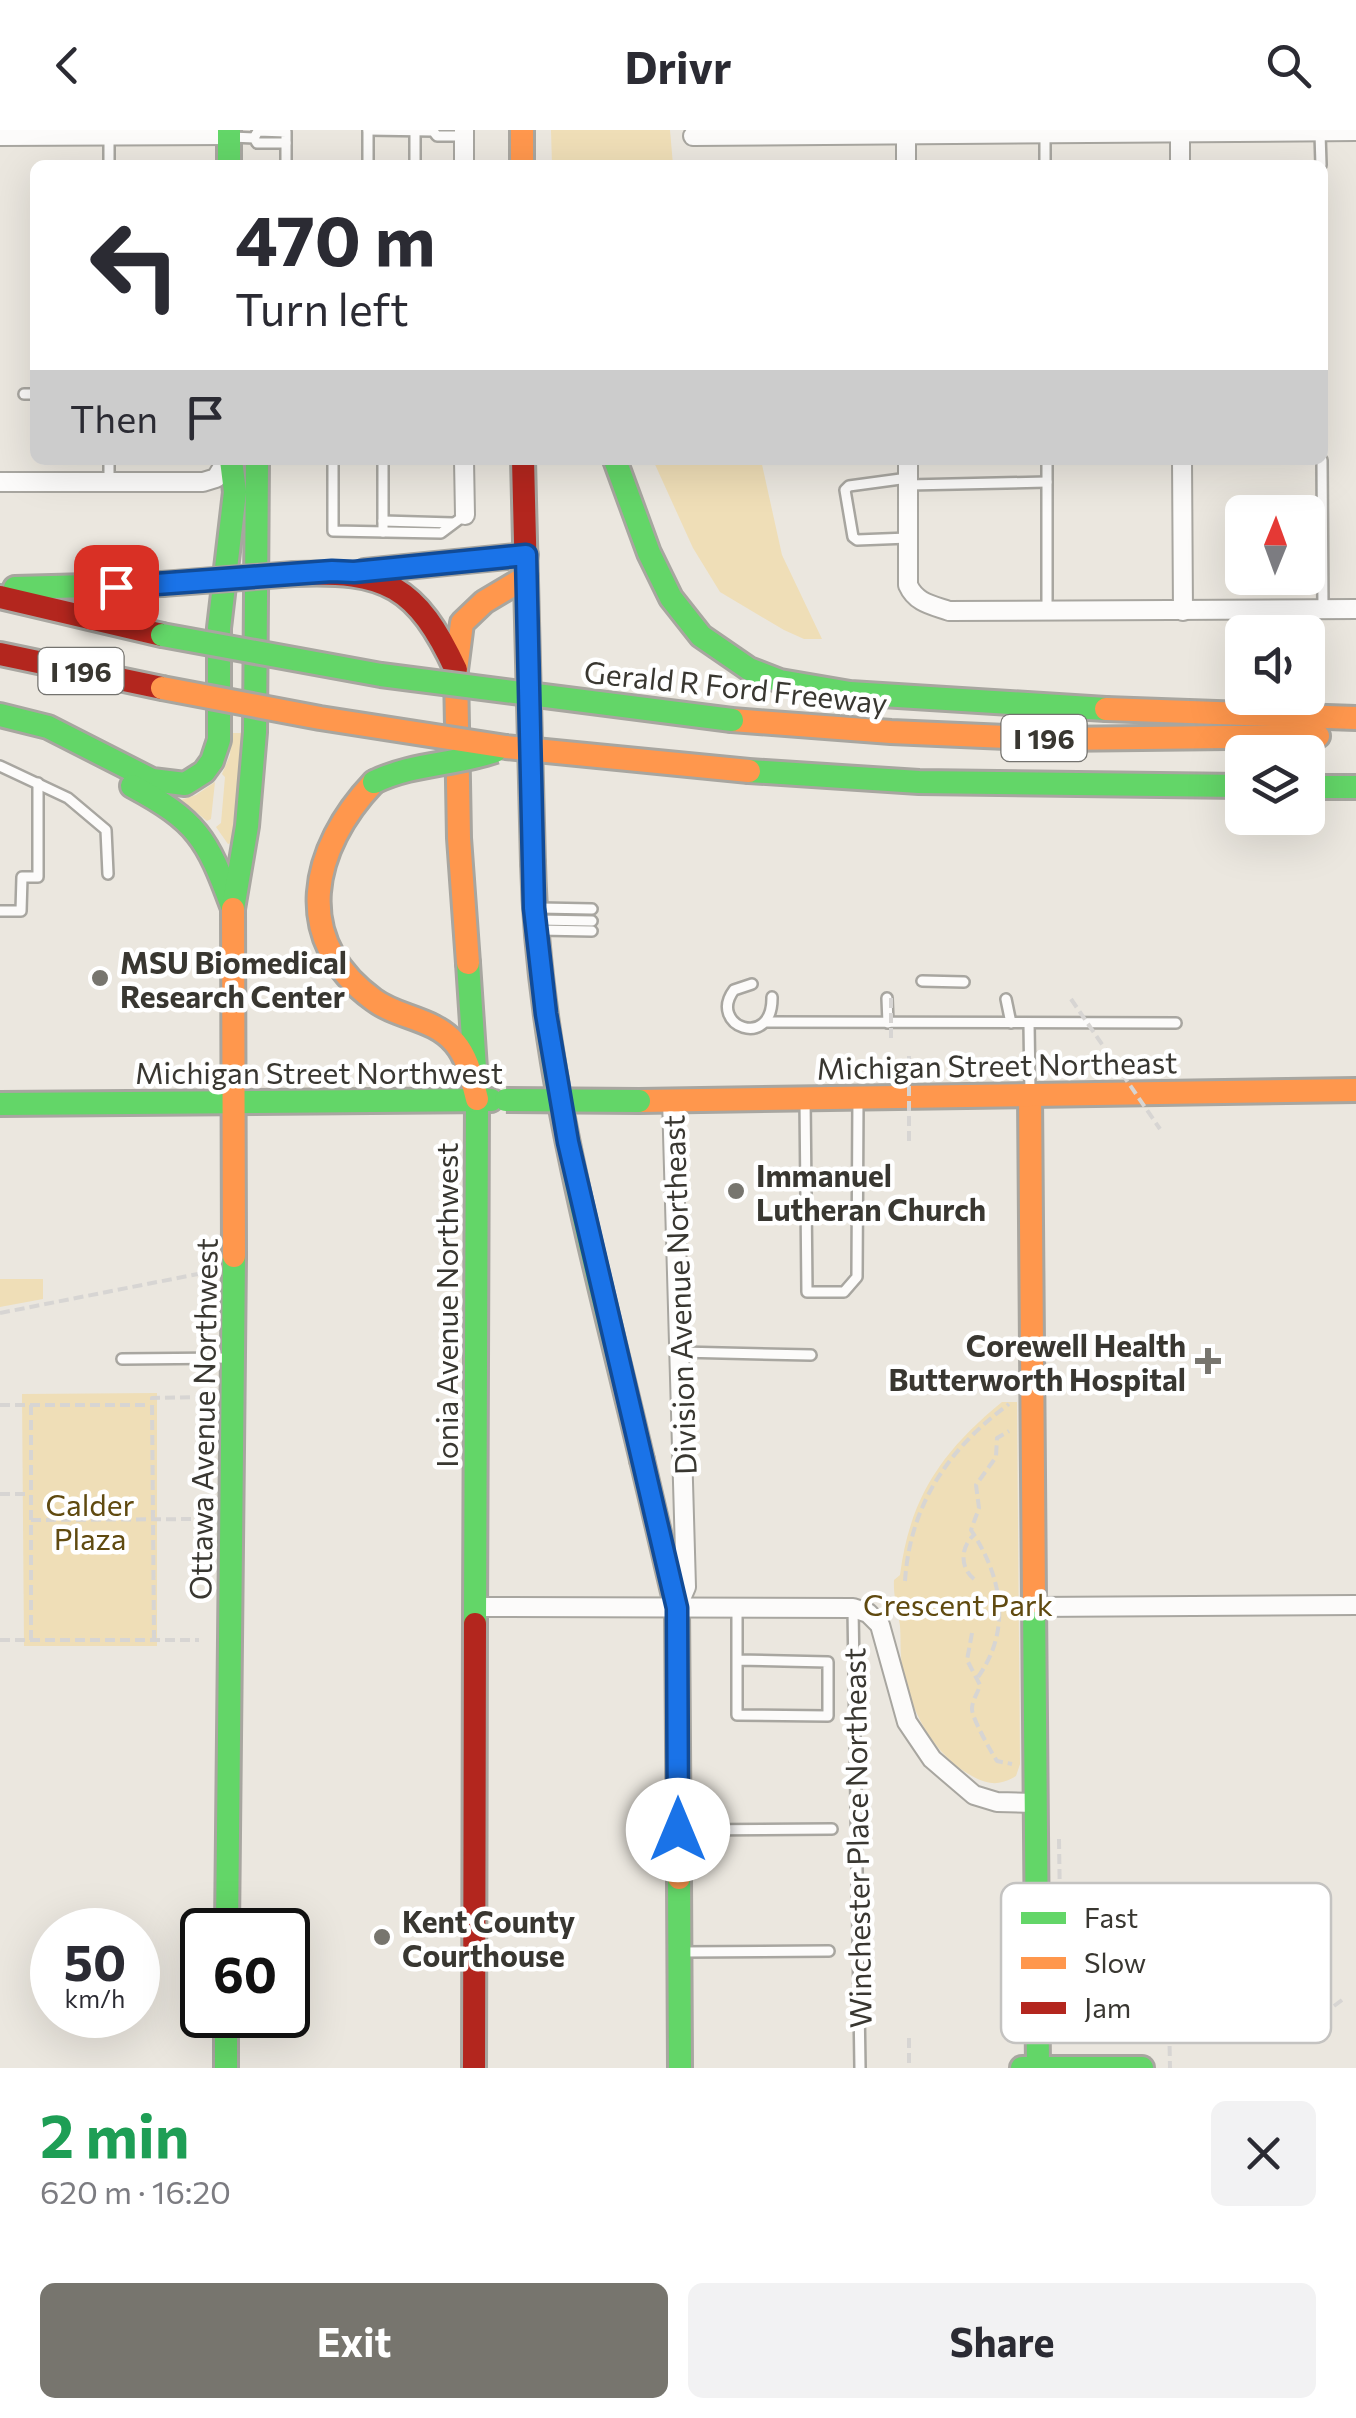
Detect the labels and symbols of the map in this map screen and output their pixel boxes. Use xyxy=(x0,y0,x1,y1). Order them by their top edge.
north arrow xyxy=(1225,495,1325,595)
pin xyxy=(74,545,159,630)
road number: I 196 xyxy=(38,648,124,694)
street label: Gerald R Ford Freeway xyxy=(582,652,890,720)
road number: I 196 xyxy=(1002,715,1086,761)
place label: MSU Biomedical Research Center xyxy=(120,943,347,1014)
marker: MSU Biomedical Research Center xyxy=(89,967,111,989)
street label: Michigan Street Northeast xyxy=(816,1042,1178,1086)
street label: Michigan Street Northwest xyxy=(135,1053,503,1090)
street label: Division Avenue Northeast xyxy=(653,1114,703,1476)
street label: Ionia Avenue Northwest xyxy=(427,1142,464,1468)
place label: Immanuel Lutheran Church xyxy=(756,1156,986,1227)
marker: Immanuel Lutheran Church xyxy=(725,1180,747,1202)
street label: Ottawa Avenue Northwest xyxy=(180,1238,224,1600)
place label: Corewell Health Butterworth Hospital xyxy=(888,1326,1186,1397)
marker: Corewell Health Butterworth Hospital xyxy=(1195,1348,1221,1374)
park label: Calder Plaza xyxy=(46,1485,135,1556)
park label: Crescent Park xyxy=(863,1585,1053,1622)
street label: Winchester Place Northeast xyxy=(834,1647,878,2029)
position arrow xyxy=(626,1778,730,1882)
legend xyxy=(1001,1883,1331,2043)
text: Fast xyxy=(1084,1900,1138,1934)
place label: Kent County Courthouse xyxy=(402,1902,576,1973)
speed limit sign: 60 xyxy=(180,1908,310,2038)
marker: Kent County Courthouse xyxy=(371,1926,393,1948)
text: Slow xyxy=(1084,1945,1146,1979)
text: Jam xyxy=(1084,1990,1131,2024)

